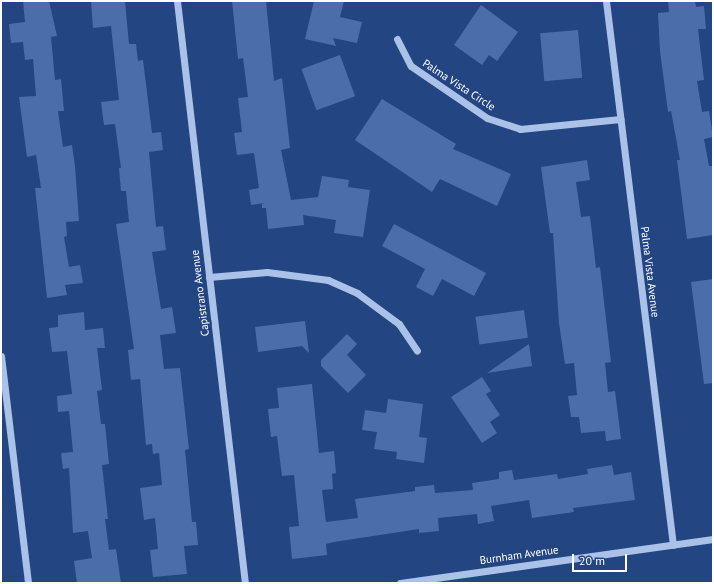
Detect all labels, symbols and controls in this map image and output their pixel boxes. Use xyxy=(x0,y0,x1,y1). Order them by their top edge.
street label: Palma Vista Circle xyxy=(420,56,498,114)
street label: Palma Vista Avenue xyxy=(638,226,662,318)
street label: Capistrano Avenue xyxy=(188,249,212,337)
street label: Burnham Avenue xyxy=(479,543,559,567)
scale bar xyxy=(574,546,629,572)
text: 20 m xyxy=(579,553,605,568)

